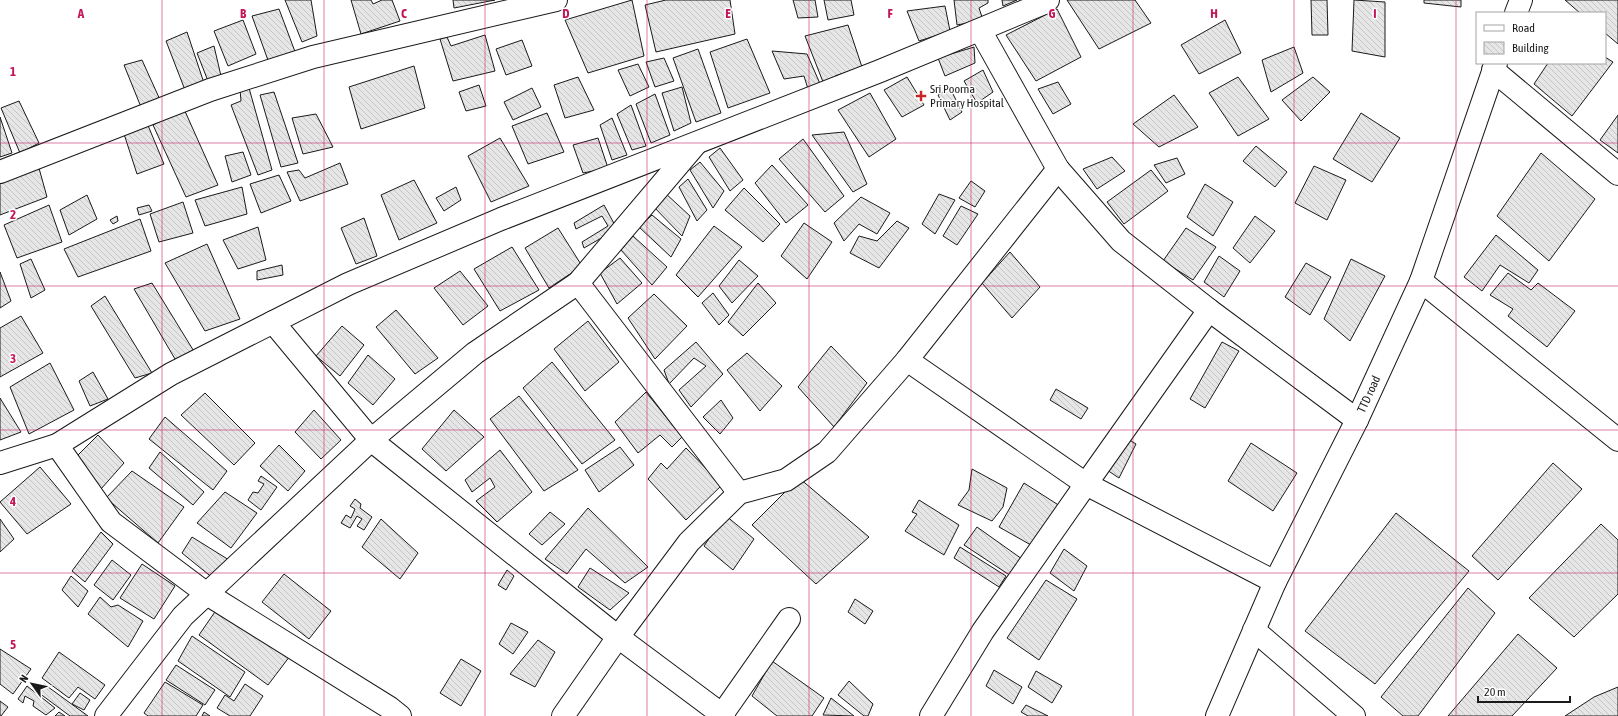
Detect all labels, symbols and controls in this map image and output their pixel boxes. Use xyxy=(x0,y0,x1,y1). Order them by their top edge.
text: A xyxy=(77,6,85,21)
text: B xyxy=(240,6,247,21)
text: C xyxy=(401,6,407,21)
text: D xyxy=(562,6,570,21)
text: E xyxy=(725,6,731,21)
text: F xyxy=(887,6,893,21)
text: G xyxy=(1049,6,1056,21)
text: H xyxy=(1210,6,1218,21)
text: I xyxy=(1373,6,1377,21)
legend xyxy=(1476,12,1606,64)
text: Road xyxy=(1512,21,1535,35)
text: Building xyxy=(1512,41,1550,55)
text: 1 xyxy=(10,64,16,79)
place label: Sri Poorna Primary Hospital xyxy=(930,82,1005,110)
marker: Sri Poorna Primary Hospital xyxy=(915,90,927,102)
text: 2 xyxy=(10,207,16,222)
text: 3 xyxy=(10,351,16,366)
street label: TTD road xyxy=(1354,373,1383,415)
text: 4 xyxy=(9,494,16,509)
text: 5 xyxy=(10,637,16,652)
north arrow xyxy=(12,664,52,704)
text: N xyxy=(17,673,30,685)
scale bar xyxy=(1478,678,1570,704)
text: 20 m xyxy=(1484,685,1506,699)

